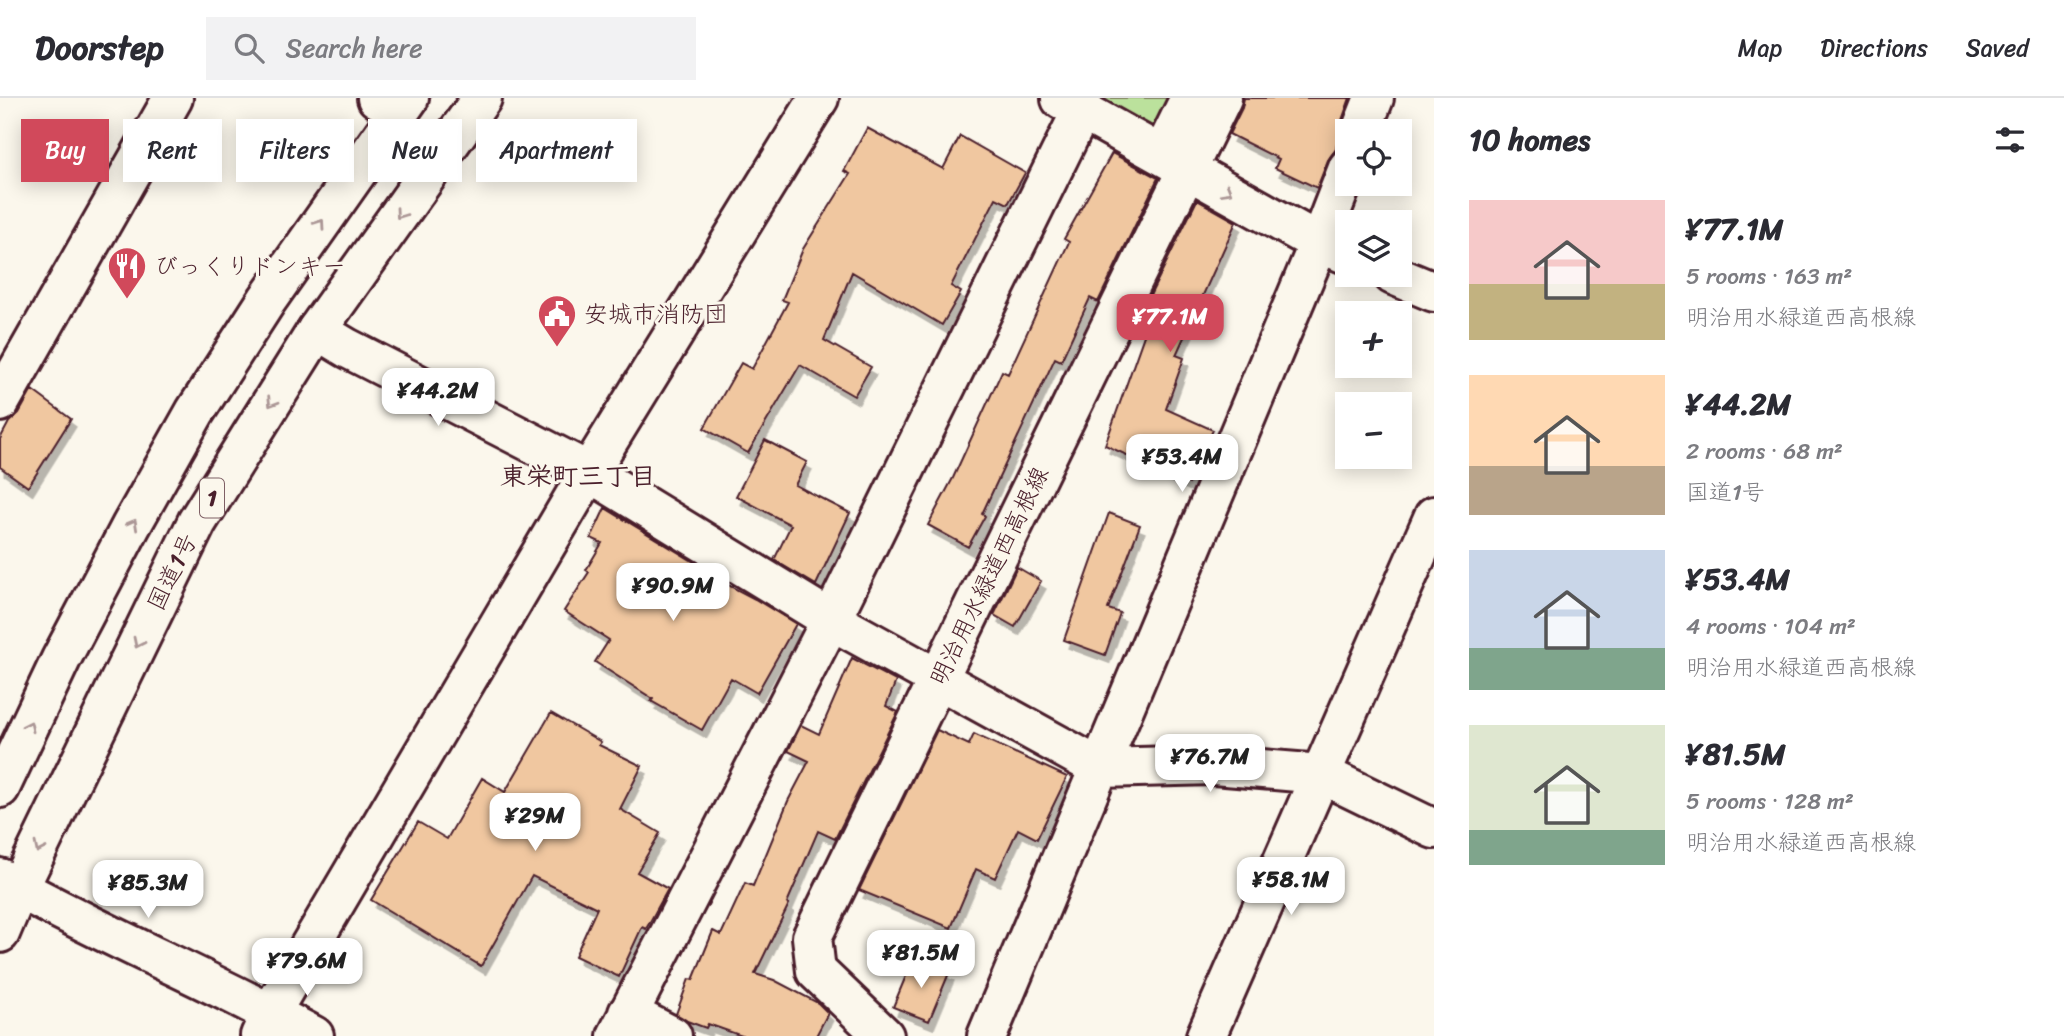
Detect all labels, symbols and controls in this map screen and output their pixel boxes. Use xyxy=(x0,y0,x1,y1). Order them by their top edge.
search box xyxy=(206,17,696,80)
text: Doorstep xyxy=(35,19,164,77)
text: Search here xyxy=(286,25,423,71)
text: Map xyxy=(1738,27,1782,69)
text: Directions xyxy=(1820,27,1928,69)
text: Saved xyxy=(1966,27,2029,69)
icon: search xyxy=(230,29,268,67)
text: 10 homes xyxy=(1469,113,1590,167)
chip: Buy xyxy=(21,119,109,182)
chip: Rent xyxy=(123,119,222,182)
chip: Filters xyxy=(236,119,354,182)
chip: New xyxy=(368,119,462,182)
chip: Apartment xyxy=(476,119,637,182)
map controls xyxy=(1335,119,1412,469)
button: locate xyxy=(1335,119,1412,196)
icon: filters xyxy=(1991,121,2029,159)
one-way arrow xyxy=(1220,183,1233,196)
text: ¥77.1M xyxy=(1686,202,1783,256)
one-way arrow xyxy=(396,206,408,219)
button: layers xyxy=(1335,210,1412,287)
one-way arrow xyxy=(312,219,324,232)
icon: home xyxy=(1525,228,1609,312)
restaurant icon: びっくりドンキー xyxy=(106,245,148,300)
place label: びっくりドンキー xyxy=(154,245,346,287)
text: 5 rooms · 163 m² xyxy=(1686,256,1852,297)
public building icon: 安城市消防団 xyxy=(536,293,578,348)
place label: 安城市消防団 xyxy=(584,293,728,335)
pin: ¥77.1M xyxy=(1113,294,1227,354)
text: ¥77.1M xyxy=(1133,296,1207,337)
text: 明治用水緑道西高根線 xyxy=(1686,297,1916,338)
button: + xyxy=(1335,301,1412,378)
pin: ¥44.2M xyxy=(381,368,495,428)
text: ¥44.2M xyxy=(398,370,478,411)
text: ¥44.2M xyxy=(1686,377,1791,431)
button: − xyxy=(1335,392,1412,469)
one-way arrow xyxy=(268,394,281,407)
icon: home xyxy=(1525,403,1609,487)
text: 2 rooms · 68 m² xyxy=(1686,431,1843,472)
pin: ¥53.4M xyxy=(1125,434,1239,494)
text: ¥53.4M xyxy=(1142,436,1222,477)
district label: 東栄町三丁目 xyxy=(500,453,656,499)
street label: 明治用水緑道西高根線 xyxy=(918,459,1060,693)
text: 国道1号 xyxy=(1686,472,1765,513)
road number: 1 xyxy=(200,478,224,518)
one-way arrow xyxy=(124,518,138,531)
street label: 国道1号 xyxy=(135,526,209,618)
text: ¥53.4M xyxy=(1686,552,1790,606)
pin: ¥90.9M xyxy=(616,564,730,623)
text: ¥90.9M xyxy=(632,565,714,606)
icon: home xyxy=(1525,578,1609,662)
text: 4 rooms · 104 m² xyxy=(1686,606,1856,647)
one-way arrow xyxy=(133,636,147,648)
text: 明治用水緑道西高根線 xyxy=(1686,647,1916,688)
one-way arrow xyxy=(21,721,35,733)
text: ¥81.5M xyxy=(1686,727,1785,781)
pin: ¥76.7M xyxy=(1153,734,1267,794)
text: ¥76.7M xyxy=(1171,736,1249,777)
icon: home xyxy=(1525,753,1609,837)
text: 5 rooms · 128 m² xyxy=(1686,781,1854,822)
pin: ¥29M xyxy=(494,794,576,853)
text: ¥29M xyxy=(506,795,564,836)
text: 明治用水緑道西高根線 xyxy=(1686,822,1916,863)
one-way arrow xyxy=(33,841,47,853)
pin: ¥58.1M xyxy=(1234,858,1348,917)
text: ¥58.1M xyxy=(1253,859,1329,900)
pin: ¥85.3M xyxy=(91,860,205,920)
text: ¥85.3M xyxy=(108,862,188,903)
pin: ¥81.5M xyxy=(864,930,978,990)
text: ¥81.5M xyxy=(883,932,959,973)
pin: ¥79.6M xyxy=(250,939,364,998)
text: ¥79.6M xyxy=(268,940,346,981)

